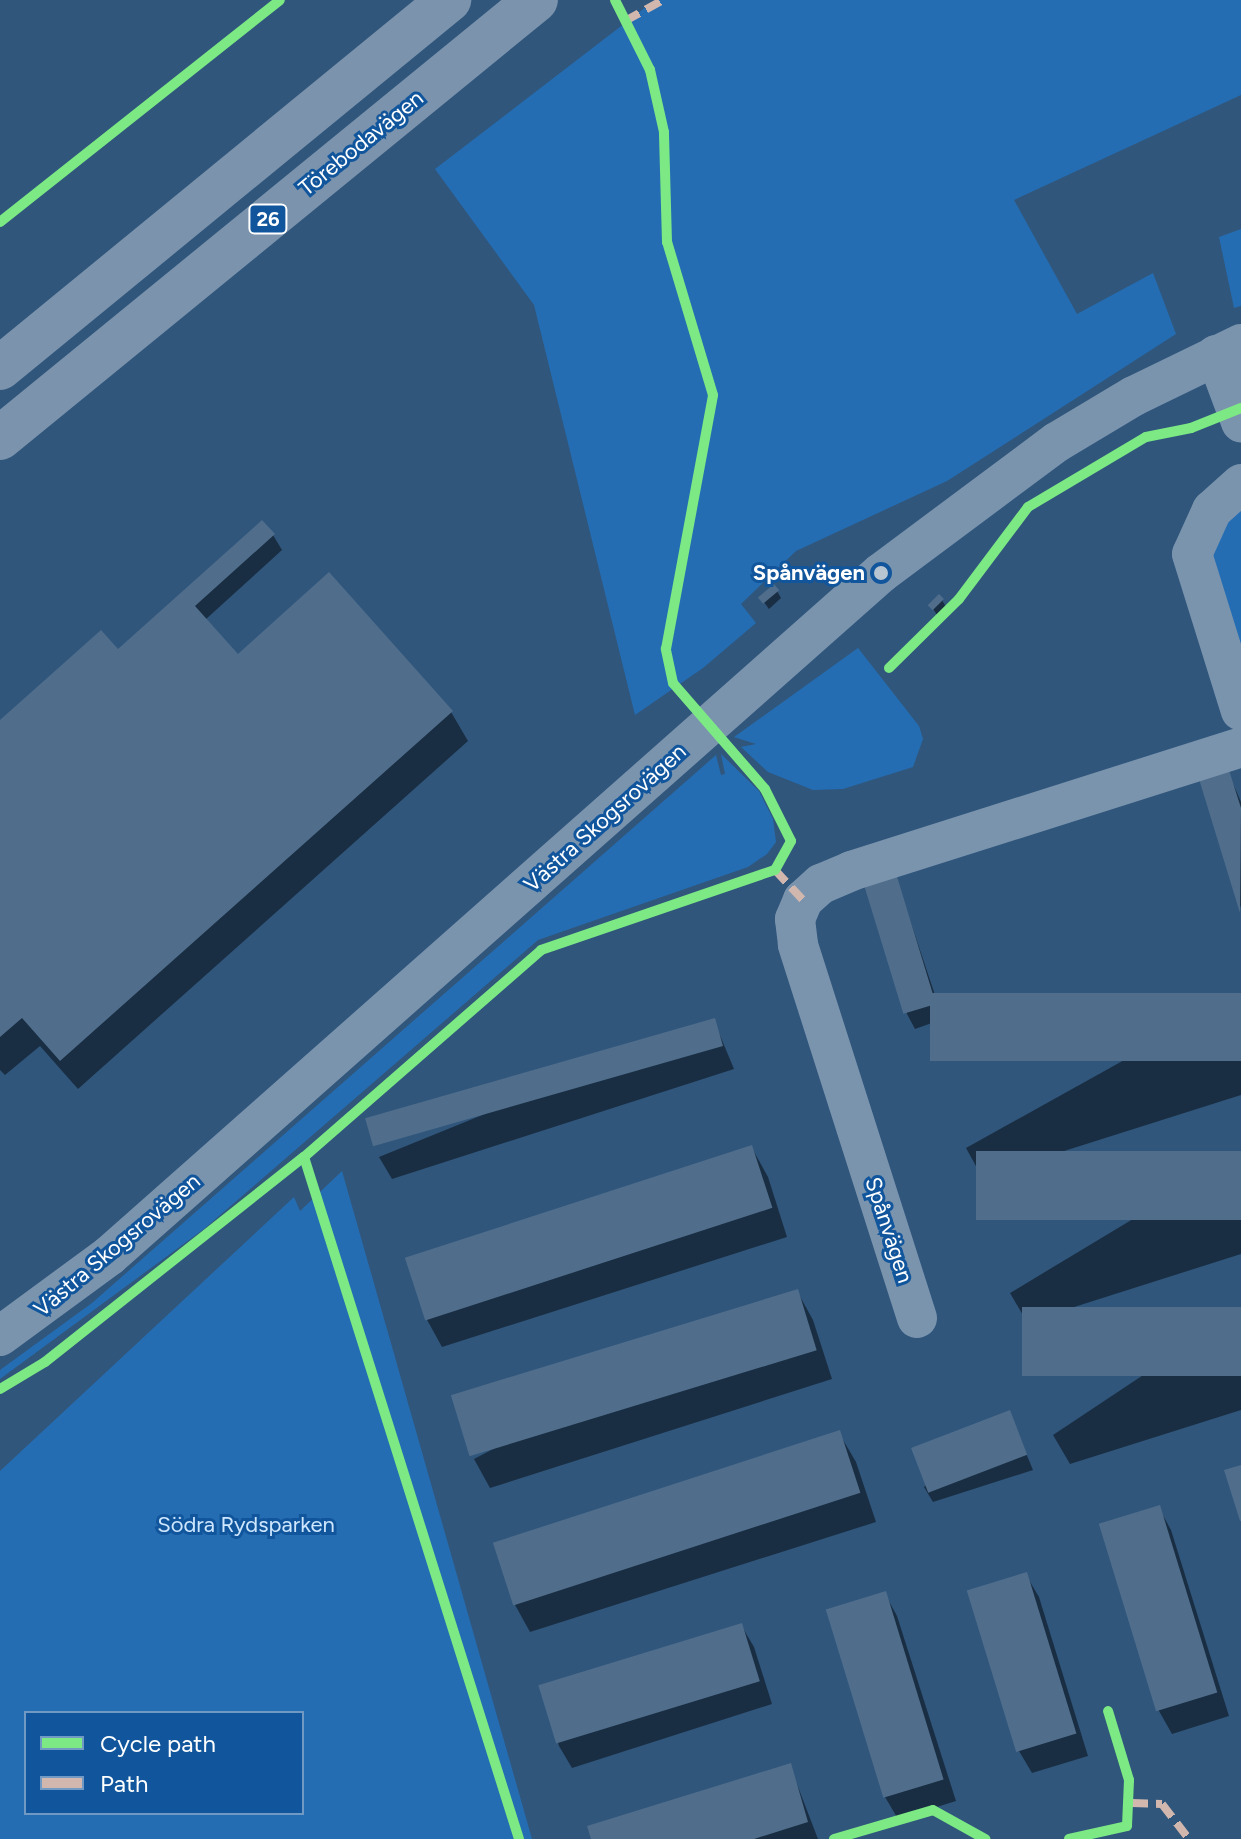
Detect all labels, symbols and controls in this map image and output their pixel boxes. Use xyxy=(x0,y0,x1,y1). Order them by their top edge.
street label: Törebodavägen xyxy=(293,85,429,201)
road number: 26 xyxy=(248,203,288,235)
place label: Spånvägen xyxy=(753,560,865,586)
marker: Spånvägen xyxy=(872,564,890,582)
street label: Västra Skogsrovägen xyxy=(519,738,691,898)
street label: Västra Skogsrovägen xyxy=(29,1168,205,1322)
street label: Spånvägen xyxy=(860,1174,918,1286)
park label: Södra Rydsparken xyxy=(157,1512,335,1538)
legend xyxy=(24,1711,304,1815)
text: Cycle path xyxy=(100,1729,216,1758)
text: Path xyxy=(100,1769,148,1798)

